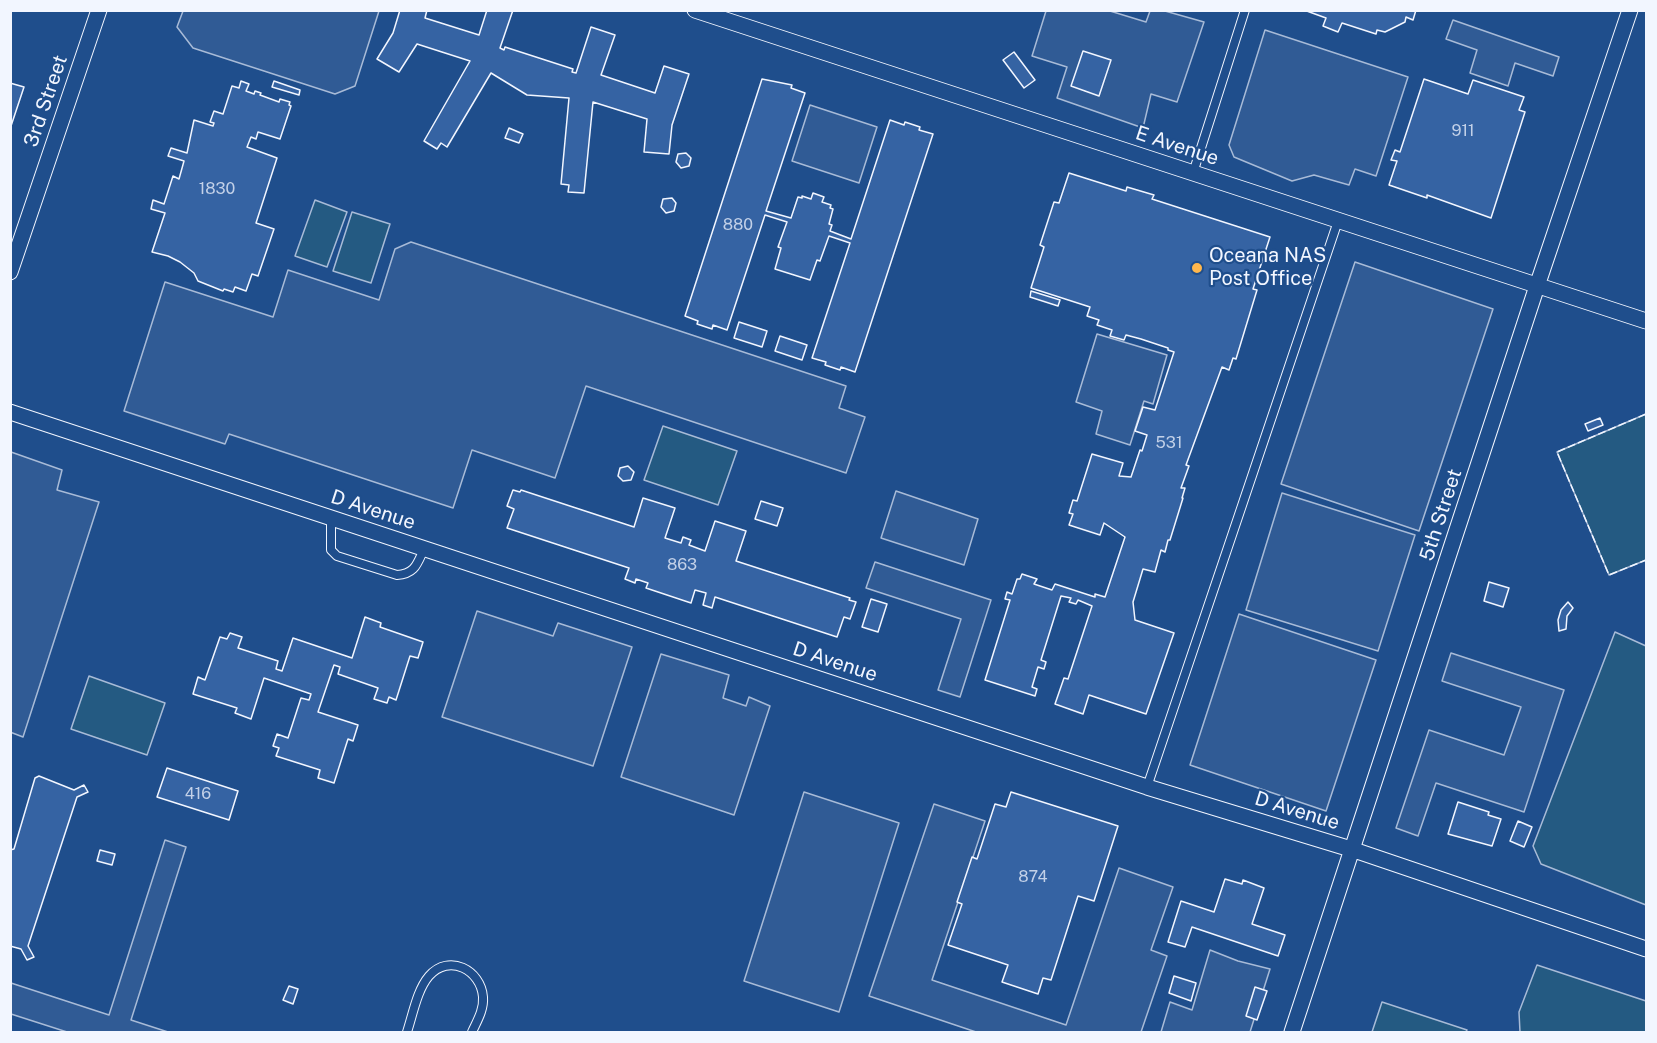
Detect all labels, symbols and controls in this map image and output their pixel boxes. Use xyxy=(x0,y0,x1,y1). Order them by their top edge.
street label: 3rd Street xyxy=(19,52,73,150)
street label: E Avenue xyxy=(1132,121,1222,171)
house number: 911 xyxy=(1451,121,1475,141)
house number: 1830 xyxy=(199,179,235,199)
house number: 880 xyxy=(723,215,753,235)
place label: Oceana NAS Post Office xyxy=(1209,244,1326,291)
marker: Oceana NAS Post Office xyxy=(1190,261,1204,275)
house number: 531 xyxy=(1156,433,1182,453)
street label: 5th Street xyxy=(1415,466,1467,564)
street label: D Avenue xyxy=(328,485,418,535)
house number: 863 xyxy=(667,555,697,575)
street label: D Avenue xyxy=(790,637,880,687)
house number: 416 xyxy=(185,784,211,804)
street label: D Avenue xyxy=(1252,787,1342,835)
house number: 874 xyxy=(1018,867,1048,887)

